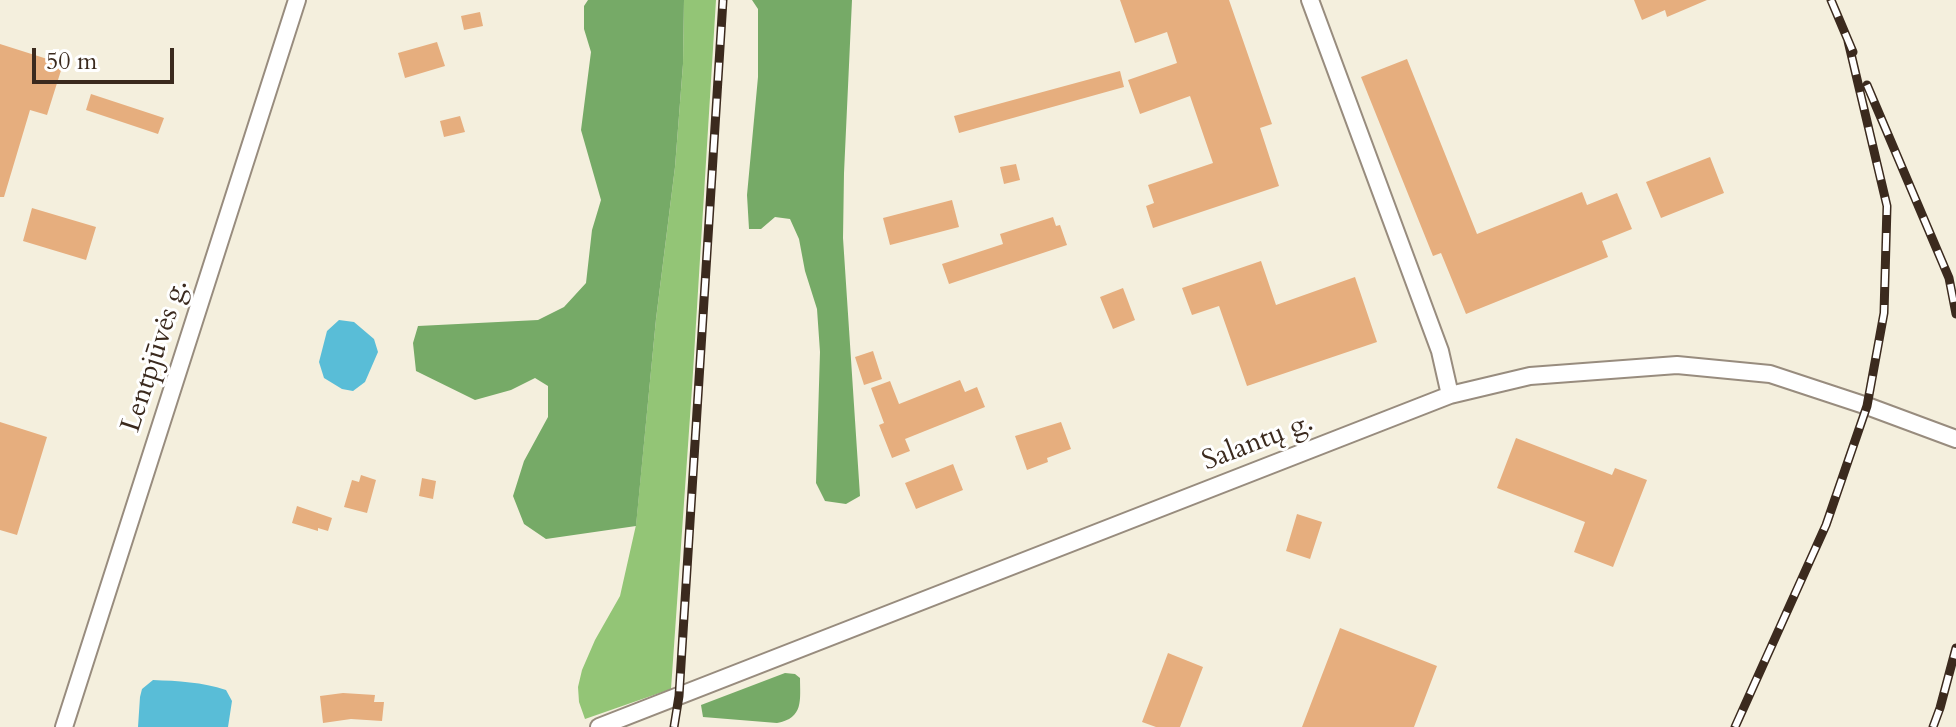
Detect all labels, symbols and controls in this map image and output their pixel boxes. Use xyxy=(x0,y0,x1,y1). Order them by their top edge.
scale bar xyxy=(36,32,178,82)
text: 50 m xyxy=(46,45,97,78)
street label: Lentpjūvės g. xyxy=(115,275,197,437)
street label: Salantų g. xyxy=(1198,407,1318,479)

